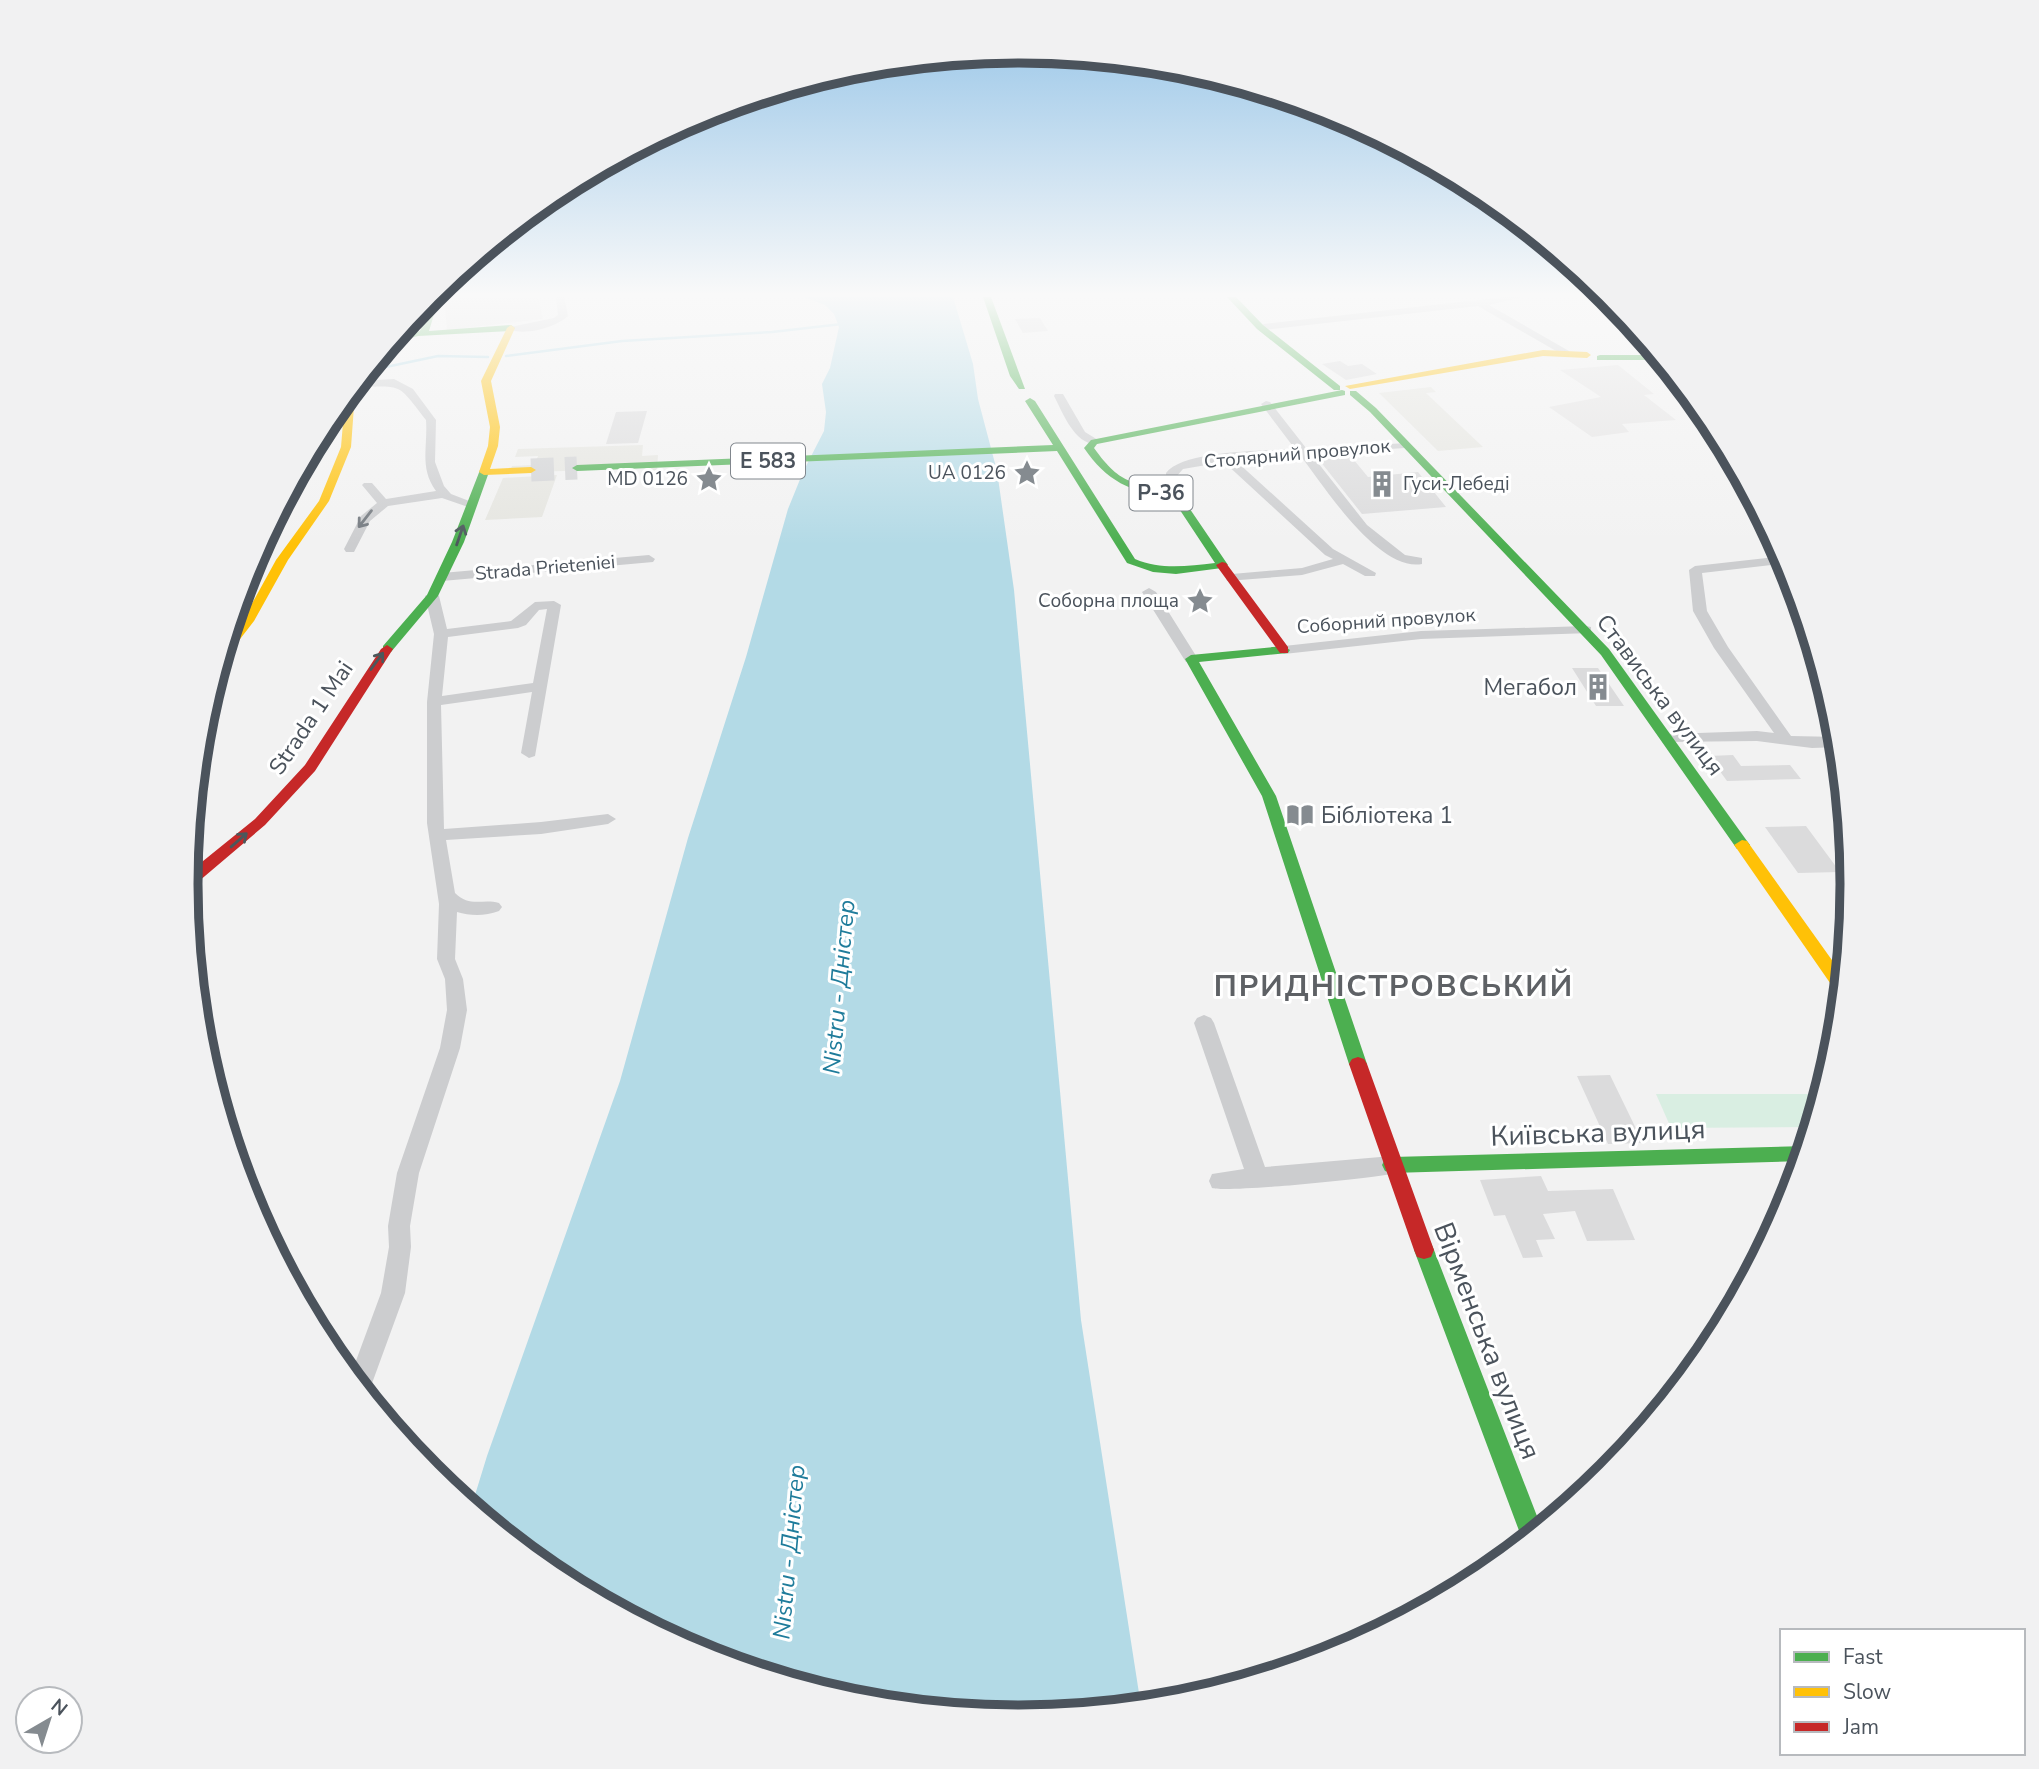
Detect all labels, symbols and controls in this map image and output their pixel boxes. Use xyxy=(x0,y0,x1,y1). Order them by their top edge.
street label: Столярний провулок xyxy=(1203,433,1391,475)
road number: E 583 xyxy=(731,444,805,478)
place icon: UA 0126 xyxy=(1012,458,1042,488)
place label: UA 0126 xyxy=(928,460,1006,486)
place icon: MD 0126 xyxy=(694,464,724,494)
place label: MD 0126 xyxy=(607,466,688,492)
building icon: Гуси-Лебеді xyxy=(1367,469,1397,499)
place label: Гуси-Лебеді xyxy=(1403,471,1510,497)
road number: Р-36 xyxy=(1130,476,1192,510)
one-way arrow xyxy=(358,509,373,527)
one-way arrow xyxy=(455,524,467,546)
street label: Strada Prieteniei xyxy=(474,549,616,587)
place icon: Соборна площа xyxy=(1185,586,1215,616)
place label: Соборна площа xyxy=(1038,588,1179,614)
street label: Соборний провулок xyxy=(1296,602,1476,640)
street label: Стависька вулиця xyxy=(1589,608,1731,782)
one-way arrow xyxy=(370,652,384,671)
street label: Strada 1 Mai xyxy=(262,655,360,781)
place label: Мегабол xyxy=(1483,672,1577,703)
building icon: Мегабол xyxy=(1583,672,1613,702)
library icon: Бібліотека 1 xyxy=(1285,800,1315,830)
place label: Бібліотека 1 xyxy=(1321,800,1453,831)
one-way arrow xyxy=(230,832,248,848)
water label: Nistru - Дністер xyxy=(815,898,863,1076)
district label: ПРИДНІСТРОВСЬКИЙ xyxy=(1214,966,1574,1007)
street label: Київська вулиця xyxy=(1490,1110,1706,1156)
street label: Вірменська вулиця xyxy=(1424,1217,1550,1465)
water label: Nistru - Дністер xyxy=(765,1463,813,1641)
legend xyxy=(1780,1629,2025,1755)
text: Fast xyxy=(1843,1643,1883,1671)
text: Slow xyxy=(1843,1678,1892,1706)
north arrow xyxy=(14,1685,84,1755)
text: N xyxy=(45,1693,73,1722)
text: Jam xyxy=(1842,1713,1879,1741)

